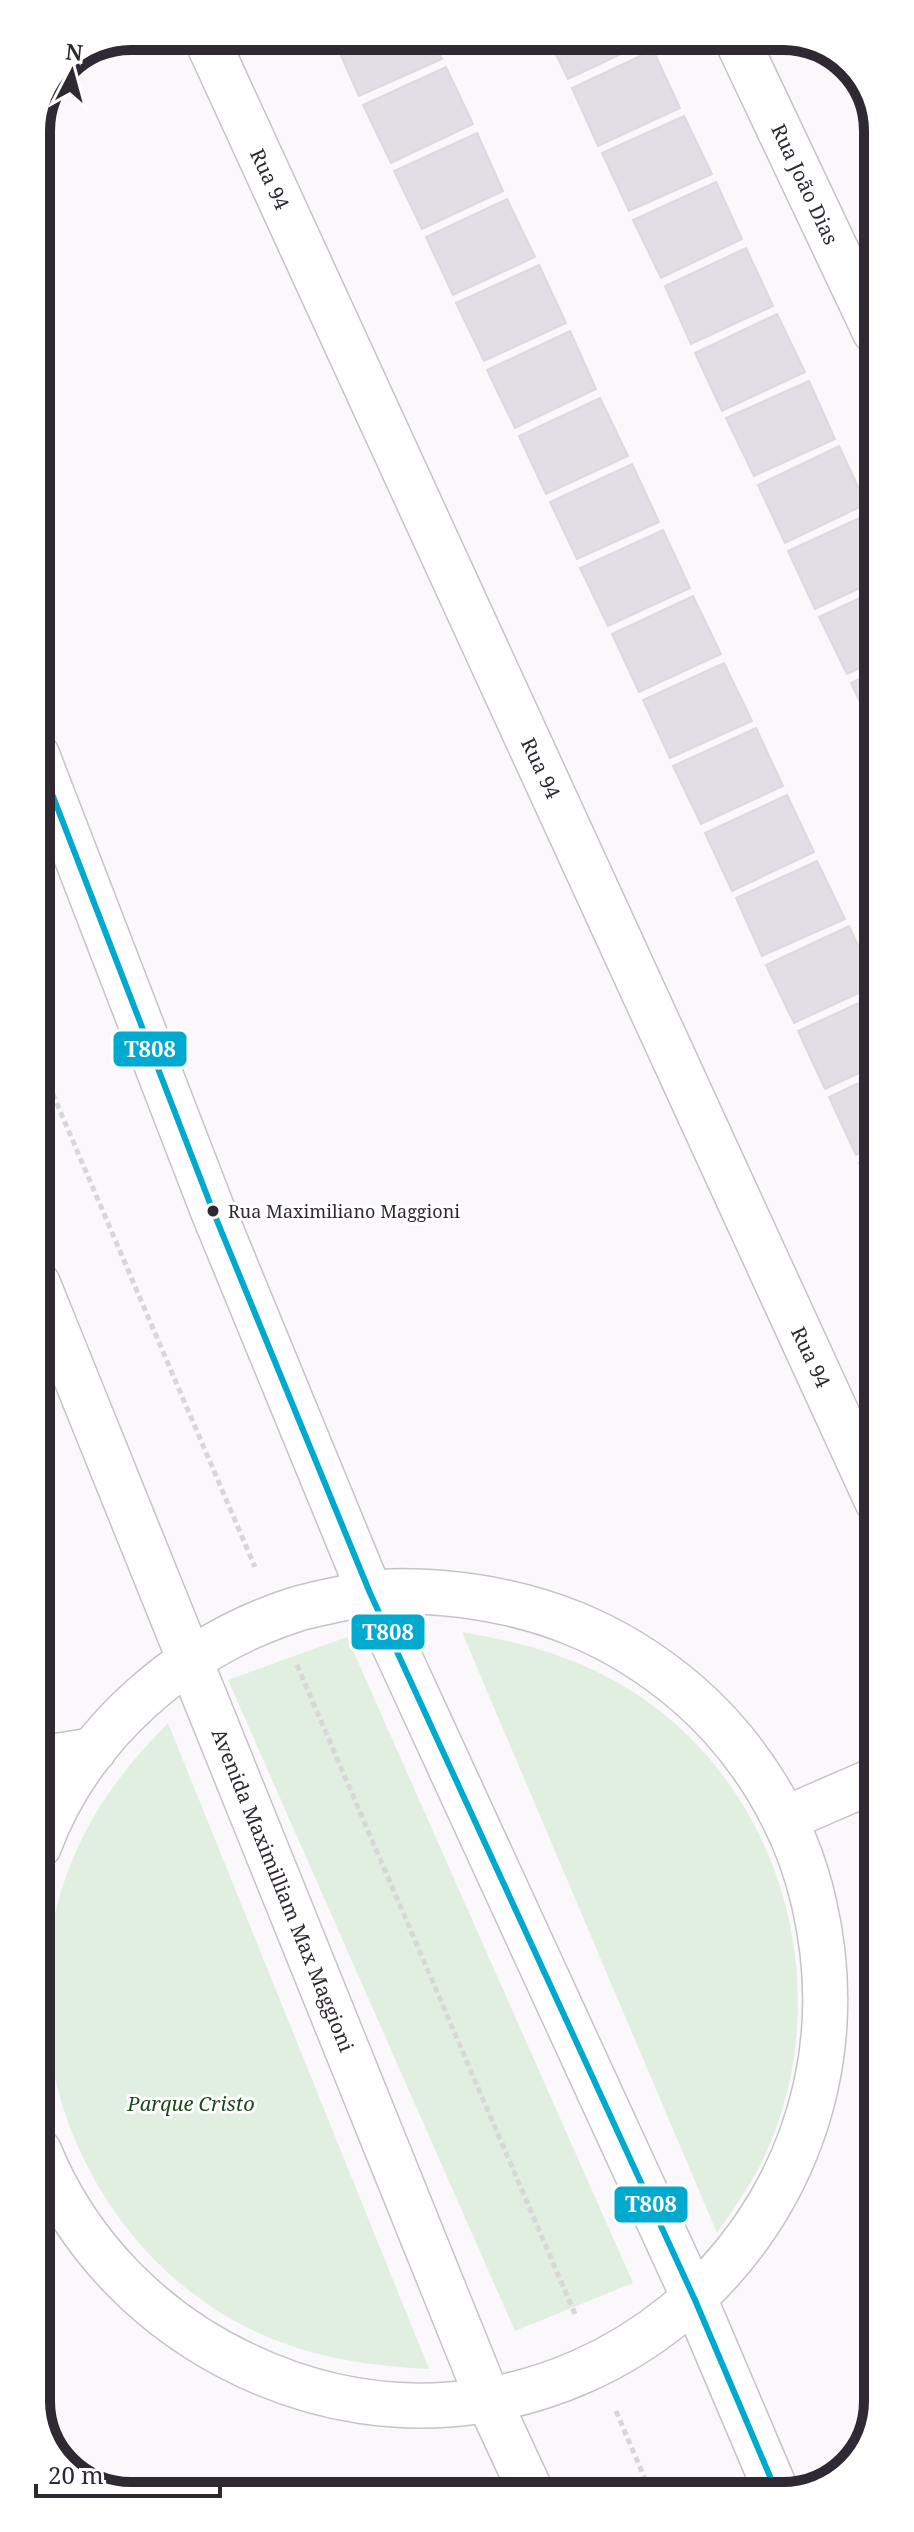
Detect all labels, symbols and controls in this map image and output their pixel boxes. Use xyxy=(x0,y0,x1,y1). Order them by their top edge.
north arrow xyxy=(32,32,112,112)
text: N xyxy=(64,35,84,67)
street label: Rua João Dias xyxy=(765,119,845,249)
street label: Rua 94 xyxy=(244,144,296,214)
street label: Rua 94 xyxy=(515,733,567,803)
line badge: T808 xyxy=(112,1030,188,1068)
text: T808 xyxy=(124,1033,176,1063)
place label: Rua Maximiliano Maggioni xyxy=(228,1199,460,1223)
marker: Rua Maximiliano Maggioni xyxy=(205,1203,221,1219)
street label: Rua 94 xyxy=(785,1322,837,1392)
line badge: T808 xyxy=(350,1613,426,1651)
text: T808 xyxy=(362,1616,414,1646)
street label: Avenida Maximilliam Max Maggioni xyxy=(206,1724,361,2056)
park label: Parque Cristo xyxy=(126,2090,255,2117)
line badge: T808 xyxy=(613,2185,689,2224)
text: T808 xyxy=(625,2188,677,2218)
scale bar xyxy=(36,2448,220,2498)
text: 20 m xyxy=(48,2458,104,2491)

